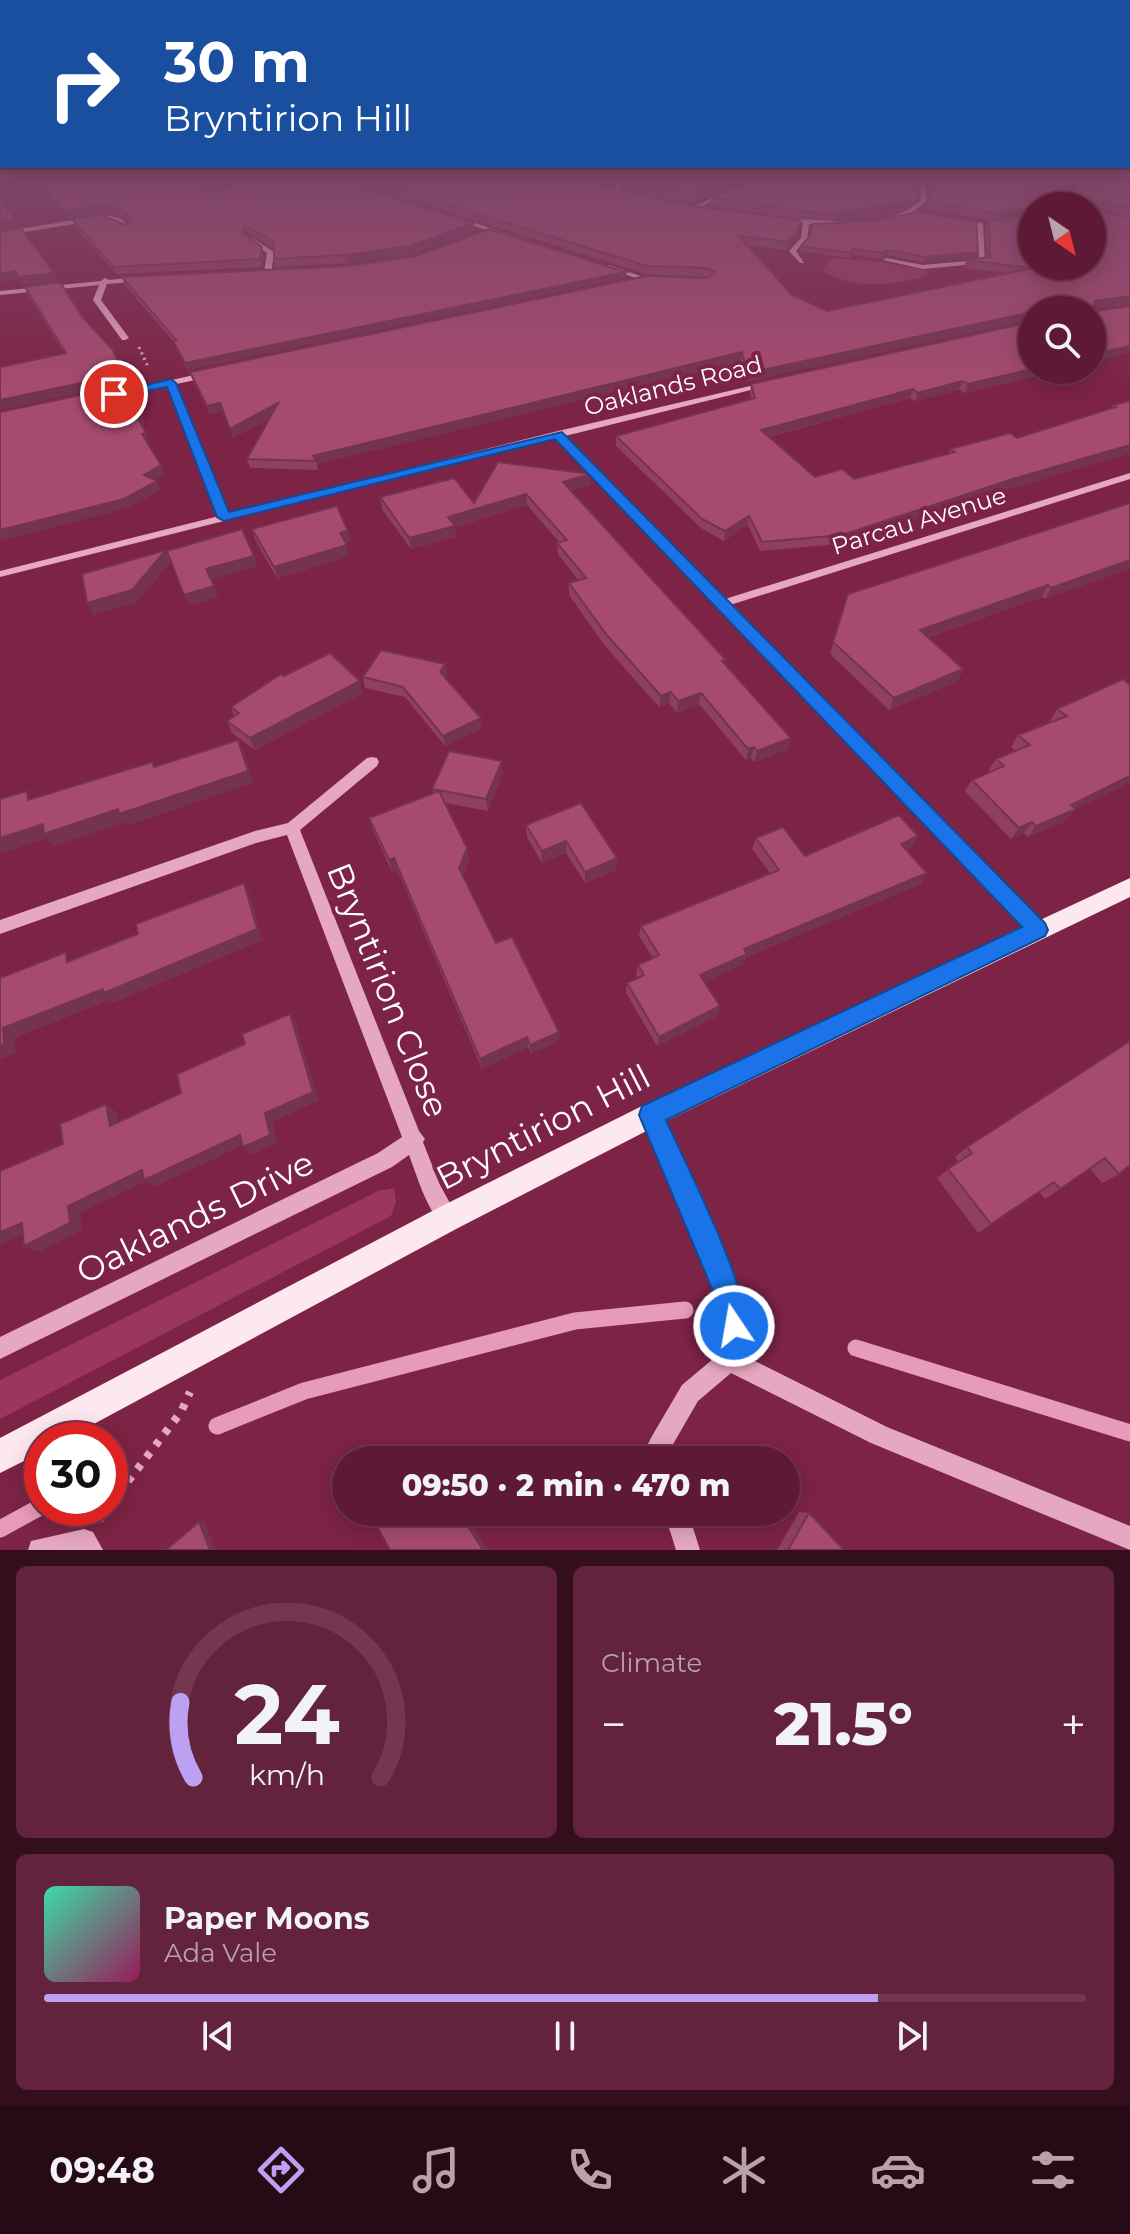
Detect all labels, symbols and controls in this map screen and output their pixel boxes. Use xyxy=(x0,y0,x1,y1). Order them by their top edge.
text: 30 m xyxy=(164,28,310,96)
icon: right xyxy=(32,32,136,136)
text: Bryntirion Hill xyxy=(164,96,412,140)
north arrow xyxy=(1018,192,1106,280)
map controls xyxy=(1018,192,1106,384)
button: search xyxy=(1018,296,1106,384)
street label: Oaklands Road xyxy=(581,349,765,422)
pin xyxy=(80,360,148,428)
icon: arrive xyxy=(92,372,136,416)
street label: Parcau Avenue xyxy=(828,480,1010,561)
street label: Bryntirion Close xyxy=(318,857,458,1123)
street label: Bryntirion Hill xyxy=(429,1055,657,1199)
street label: Oaklands Drive xyxy=(70,1141,320,1293)
position arrow xyxy=(692,1284,776,1368)
speed limit sign: 30 xyxy=(24,1422,128,1526)
text: 09:50 · 2 min · 470 m xyxy=(402,1467,730,1504)
text: Climate xyxy=(601,1647,702,1679)
text: 24 xyxy=(234,1663,339,1765)
text: 21.5° xyxy=(774,1687,913,1760)
text: − xyxy=(601,1697,626,1751)
text: + xyxy=(1061,1697,1086,1751)
text: km/h xyxy=(248,1757,325,1792)
text: Paper Moons xyxy=(164,1900,370,1937)
text: Ada Vale xyxy=(164,1937,277,1969)
icon: previous xyxy=(196,2014,240,2058)
icon: pause xyxy=(543,2014,587,2058)
icon: next xyxy=(890,2014,934,2058)
icon: directions xyxy=(253,2142,309,2198)
icon: music xyxy=(408,2142,464,2198)
icon: phone xyxy=(562,2142,618,2198)
icon: climate xyxy=(716,2142,772,2198)
icon: car xyxy=(870,2142,926,2198)
icon: filters xyxy=(1025,2142,1081,2198)
text: 09:48 xyxy=(49,2148,155,2192)

